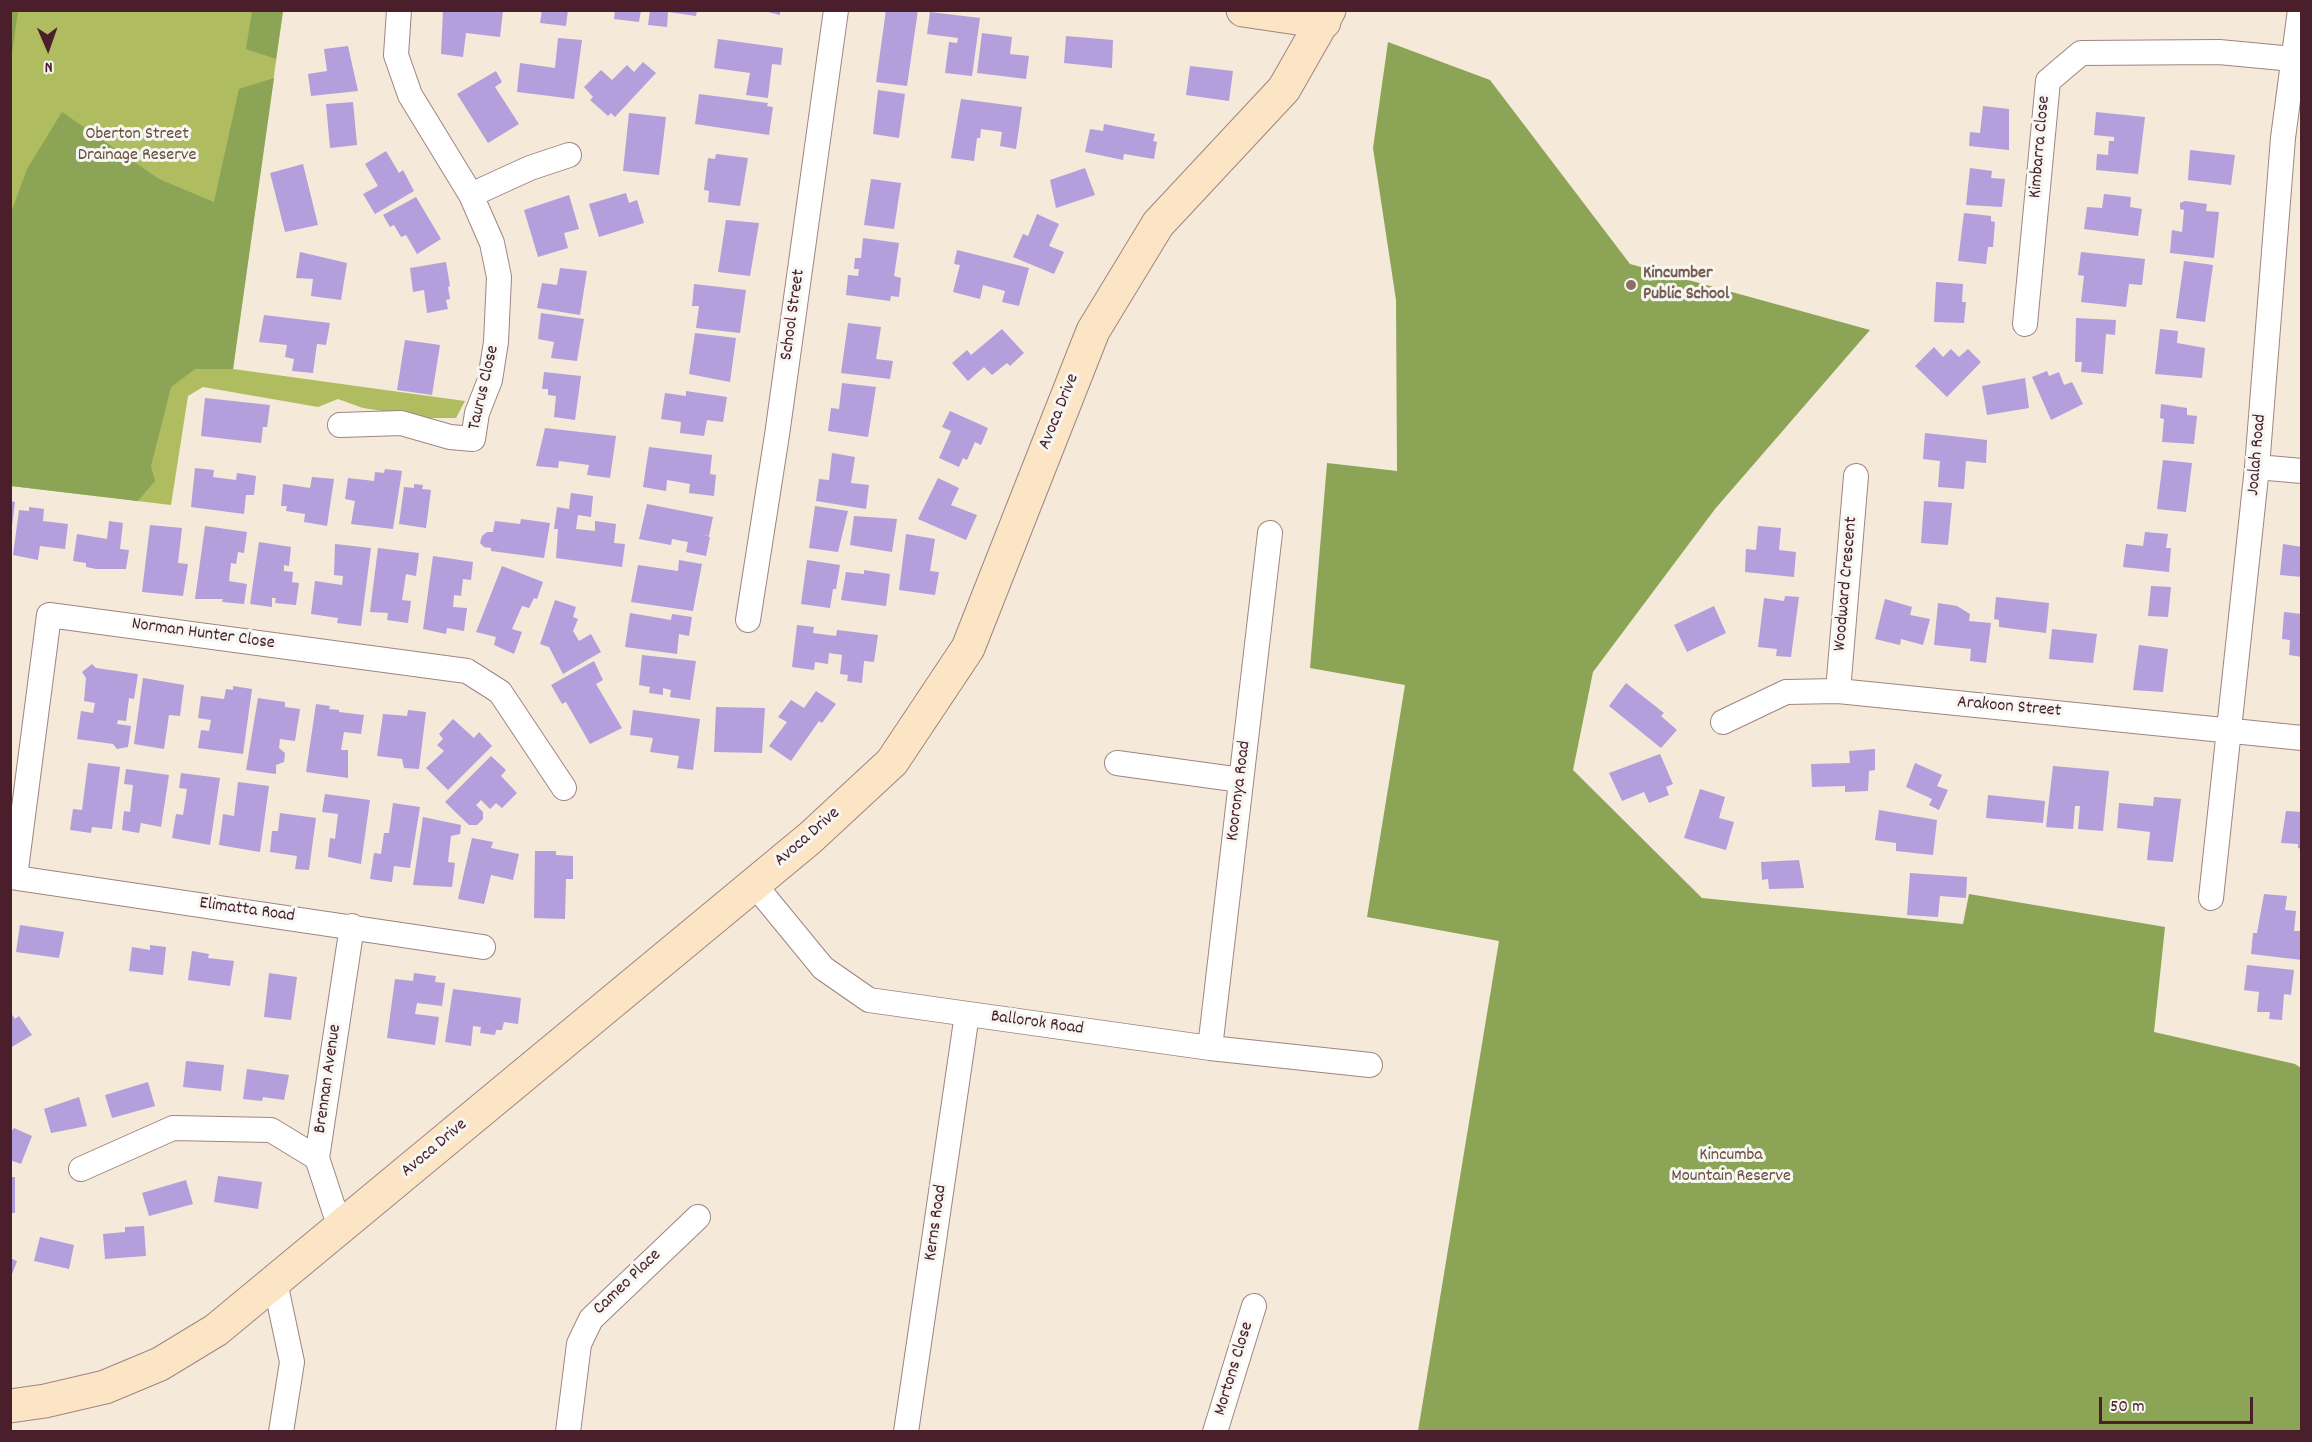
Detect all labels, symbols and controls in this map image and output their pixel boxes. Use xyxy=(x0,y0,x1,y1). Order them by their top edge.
north arrow xyxy=(18,18,78,78)
text: N xyxy=(44,55,53,78)
street label: Kimbarra Close xyxy=(2026,95,2056,199)
park label: Oberton Street Drainage Reserve xyxy=(78,125,196,168)
place label: Kincumber Public School xyxy=(1643,264,1729,306)
street label: School Street xyxy=(777,268,811,362)
marker: Kincumber Public School xyxy=(1624,278,1638,292)
street label: Taurus Close xyxy=(465,344,505,432)
street label: Avoca Drive xyxy=(1035,371,1085,453)
street label: Joalah Road xyxy=(2244,413,2272,497)
street label: Woodward Crescent xyxy=(1830,516,1864,652)
street label: Norman Hunter Close xyxy=(130,614,276,656)
street label: Arakoon Street xyxy=(1956,693,2062,723)
street label: Kooronya Road xyxy=(1223,740,1257,842)
street label: Avoca Drive xyxy=(771,804,845,872)
street label: Elimatta Road xyxy=(198,894,296,928)
street label: Ballorok Road xyxy=(989,1007,1085,1041)
street label: Brennan Avenue xyxy=(311,1023,347,1135)
street label: Avoca Drive xyxy=(397,1115,473,1183)
park label: Kincumba Mountain Reserve xyxy=(1671,1146,1791,1188)
street label: Kerns Road xyxy=(921,1184,953,1262)
street label: Cameo Place xyxy=(590,1245,666,1321)
street label: Mortons Close xyxy=(1211,1320,1259,1418)
scale bar xyxy=(2102,1385,2256,1423)
text: 50 m xyxy=(2110,1395,2145,1420)

